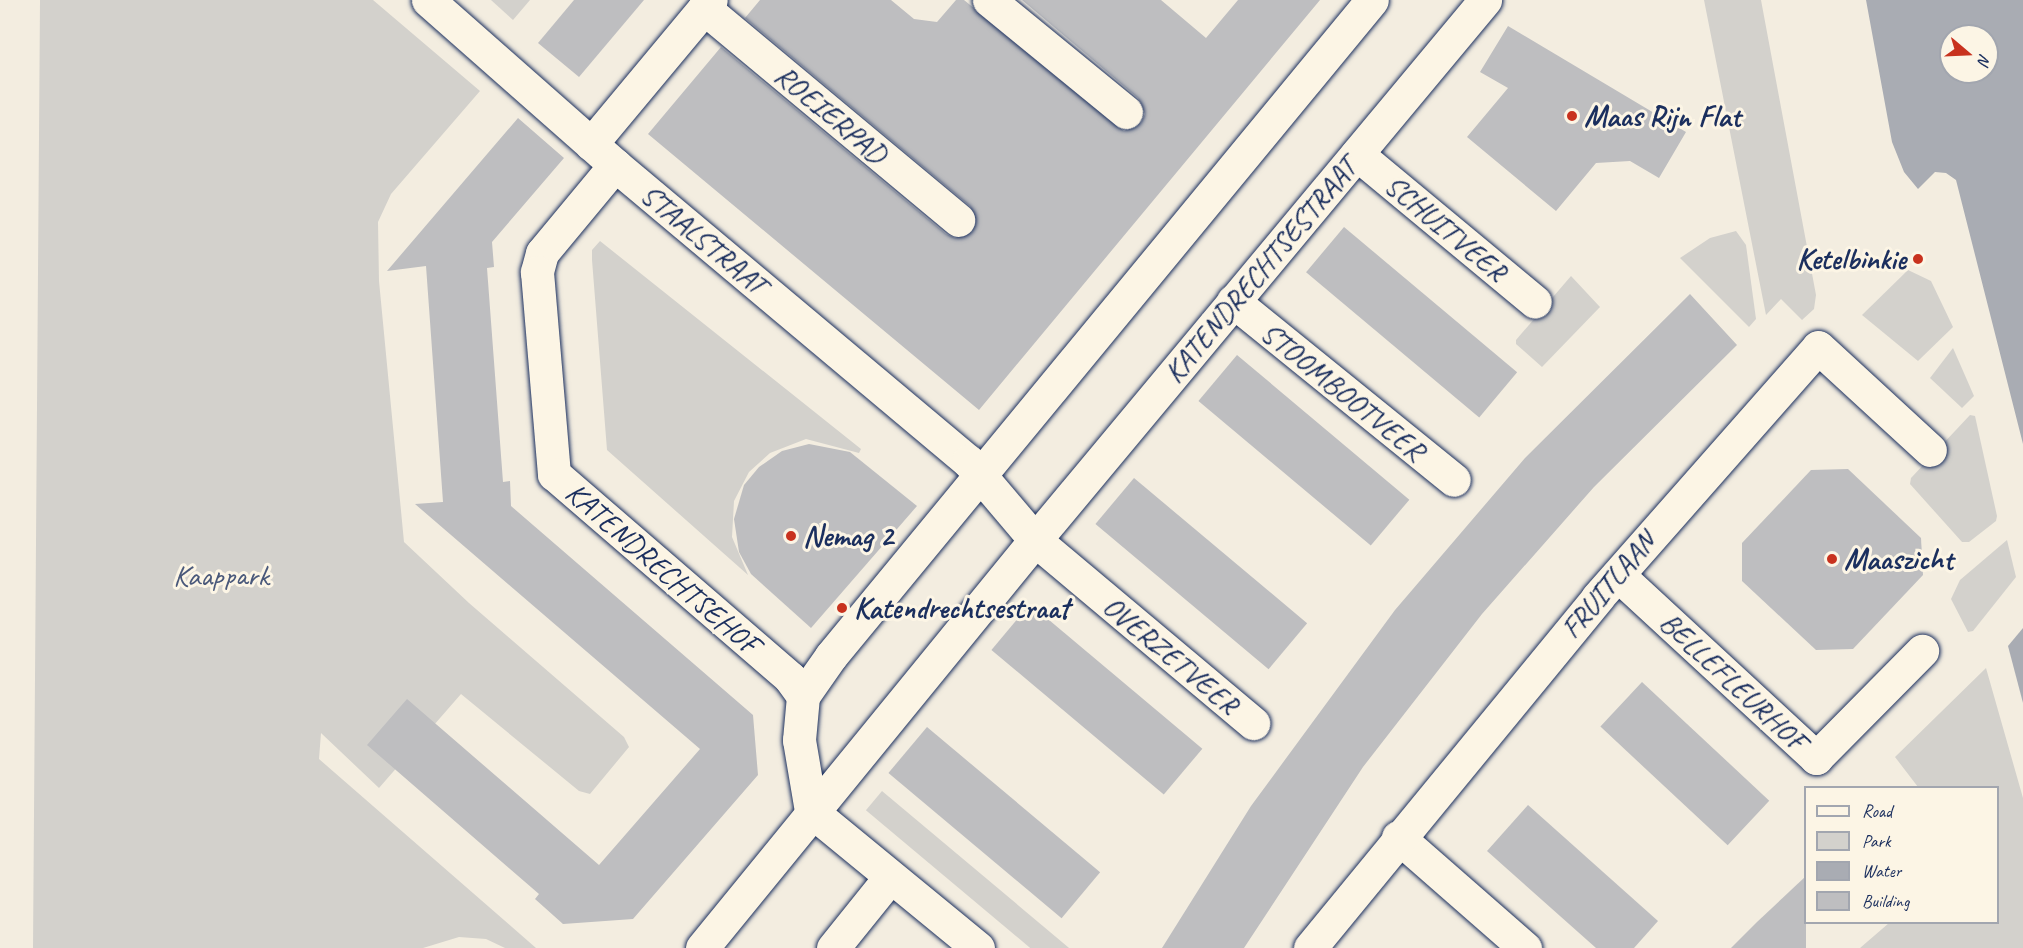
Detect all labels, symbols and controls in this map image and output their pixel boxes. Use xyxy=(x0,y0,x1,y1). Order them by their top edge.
north arrow xyxy=(1939,24,1999,84)
text: N xyxy=(1973,51,1995,67)
street label: ROEIERPAD xyxy=(768,57,894,171)
place label: Maas Rijn Flat xyxy=(1584,98,1742,134)
marker: Maas Rijn Flat xyxy=(1565,109,1579,123)
street label: KATENDRECHTSESTRAAT xyxy=(1155,150,1365,390)
street label: SCHUITVEER xyxy=(1378,167,1514,289)
street label: STAALSTRAAT xyxy=(634,176,774,302)
place label: Ketelbinkie xyxy=(1797,241,1906,277)
marker: Ketelbinkie xyxy=(1911,252,1925,266)
street label: STOOMBOOTVEER xyxy=(1254,314,1432,468)
street label: KATENDRECHTSEHOF xyxy=(558,475,766,661)
place label: Nemag 2 xyxy=(803,518,893,554)
street label: FRUITLAAN xyxy=(1553,524,1663,646)
marker: Nemag 2 xyxy=(784,529,798,543)
place label: Maaszicht xyxy=(1844,541,1953,577)
marker: Maaszicht xyxy=(1825,552,1839,566)
park label: Kaappark xyxy=(173,557,269,593)
street label: OVERZETVEER xyxy=(1096,588,1246,722)
place label: Katendrechtsestraat xyxy=(854,590,1069,626)
marker: Katendrechtsestraat xyxy=(835,601,849,615)
street label: BELLEFLEURHOF xyxy=(1652,604,1814,758)
legend xyxy=(1804,786,1999,924)
text: Road xyxy=(1862,800,1892,822)
text: Park xyxy=(1862,830,1891,852)
text: Water xyxy=(1862,860,1901,882)
text: Building xyxy=(1862,890,1909,912)

